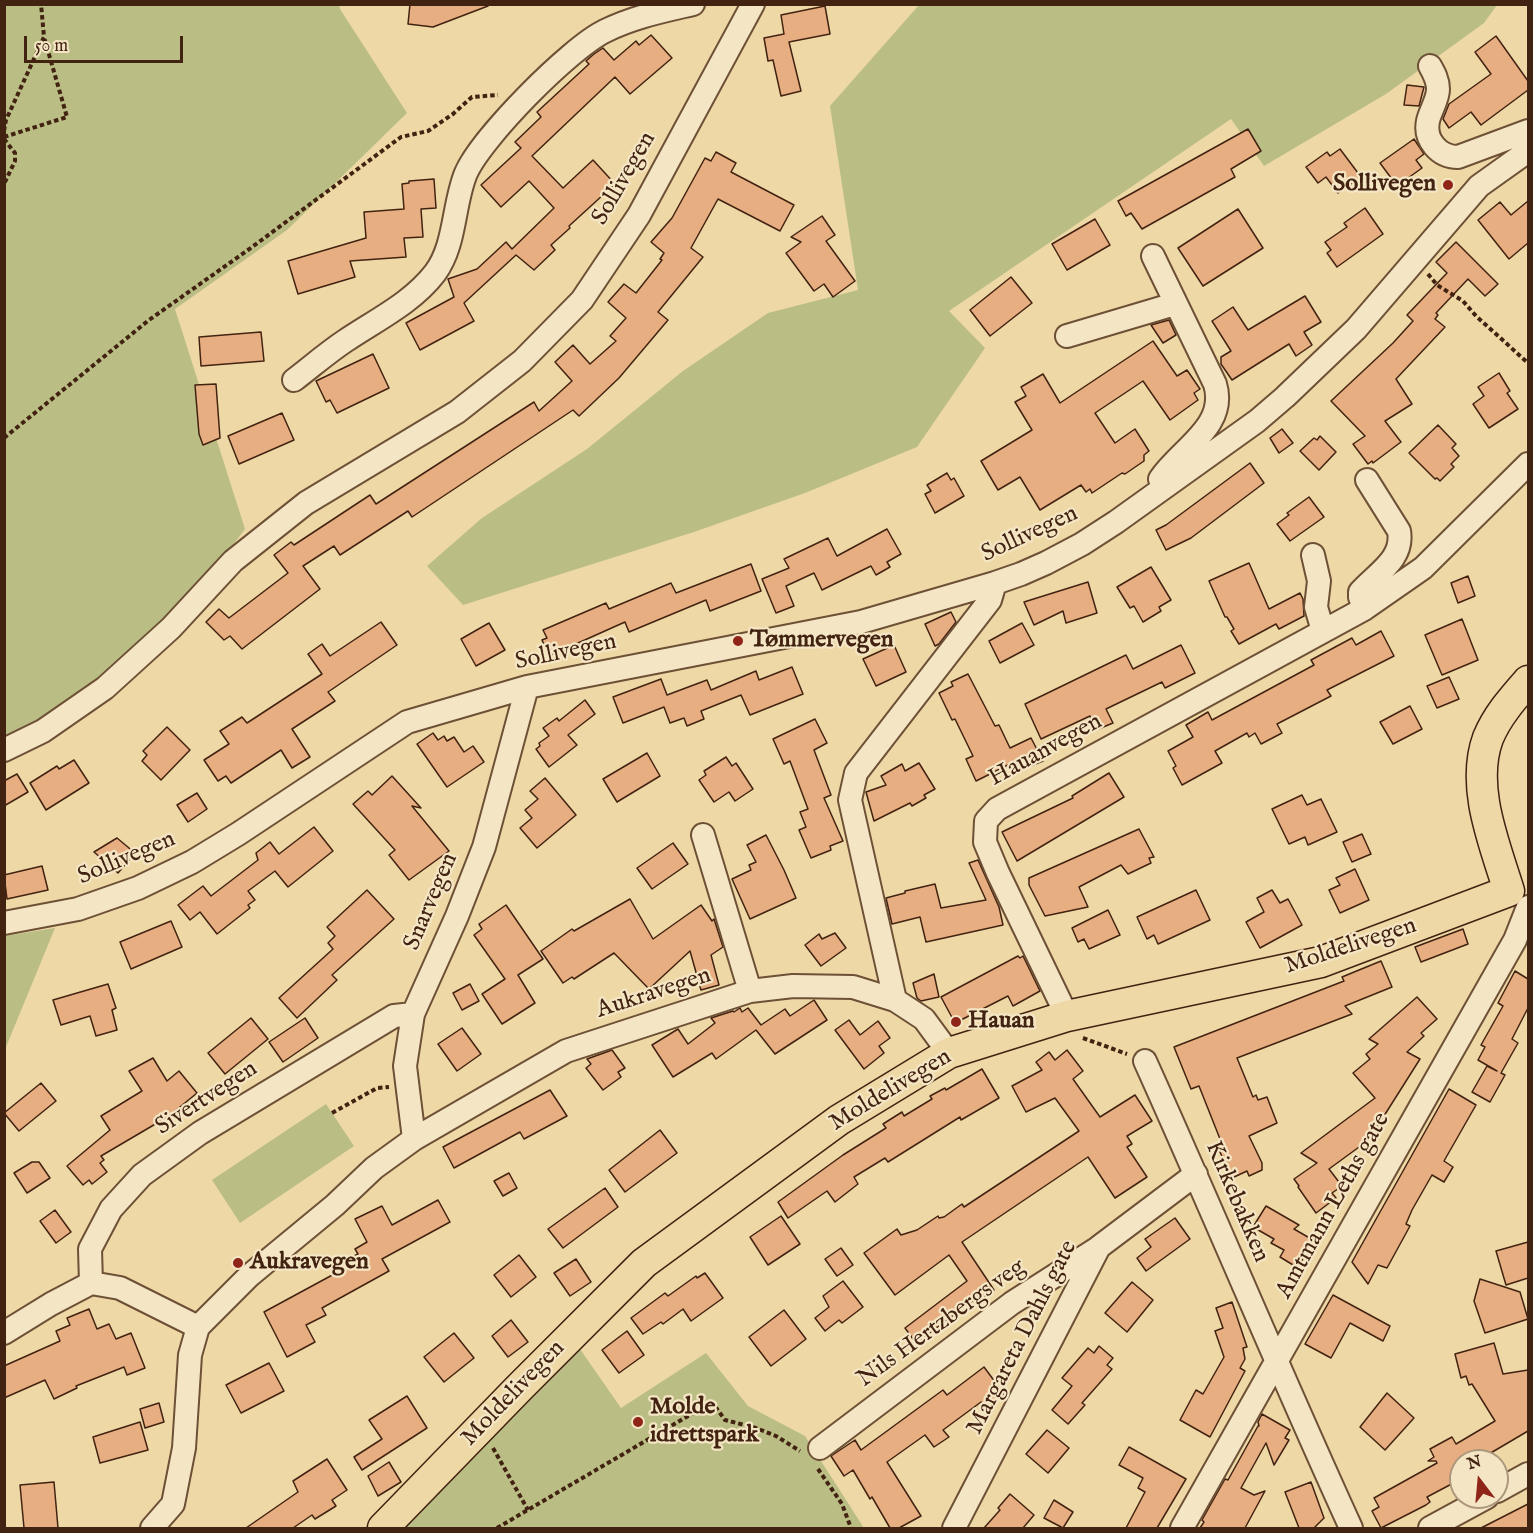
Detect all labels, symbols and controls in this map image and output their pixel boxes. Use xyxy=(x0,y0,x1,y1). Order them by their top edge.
scale bar xyxy=(27,24,186,62)
text: 50 m xyxy=(35,35,68,58)
street label: Sollivegen xyxy=(587,127,663,231)
place label: Sollivegen xyxy=(1333,171,1436,199)
marker: Sollivegen xyxy=(1441,178,1455,192)
street label: Sollivegen xyxy=(977,500,1083,570)
place label: Tømmervegen xyxy=(750,627,893,655)
street label: Sollivegen xyxy=(513,628,619,678)
marker: Tømmervegen xyxy=(731,634,745,648)
street label: Hauanvegen xyxy=(984,708,1108,794)
street label: Sollivegen xyxy=(74,826,180,892)
street label: Snarvegen xyxy=(399,849,465,955)
street label: Moldelivegen xyxy=(1282,912,1420,982)
street label: Aukravegen xyxy=(593,962,715,1026)
place label: Hauan xyxy=(968,1008,1035,1036)
marker: Hauan xyxy=(949,1015,963,1029)
street label: Moldelivegen xyxy=(825,1043,957,1139)
street label: Sivertvegen xyxy=(151,1055,263,1143)
street label: Amtmann Leths gate xyxy=(1271,1108,1397,1304)
street label: Kirkebakken xyxy=(1198,1137,1274,1267)
street label: Margareta Dahls gate xyxy=(962,1236,1084,1440)
place label: Aukravegen xyxy=(250,1249,369,1277)
street label: Nils Hertzbergs veg xyxy=(852,1253,1032,1395)
marker: Aukravegen xyxy=(231,1256,245,1270)
street label: Moldelivegen xyxy=(456,1335,572,1453)
place label: Molde idrettspark xyxy=(650,1394,759,1450)
marker: Molde idrettspark xyxy=(631,1415,645,1429)
north arrow xyxy=(1449,1449,1509,1509)
text: N xyxy=(1465,1452,1484,1475)

